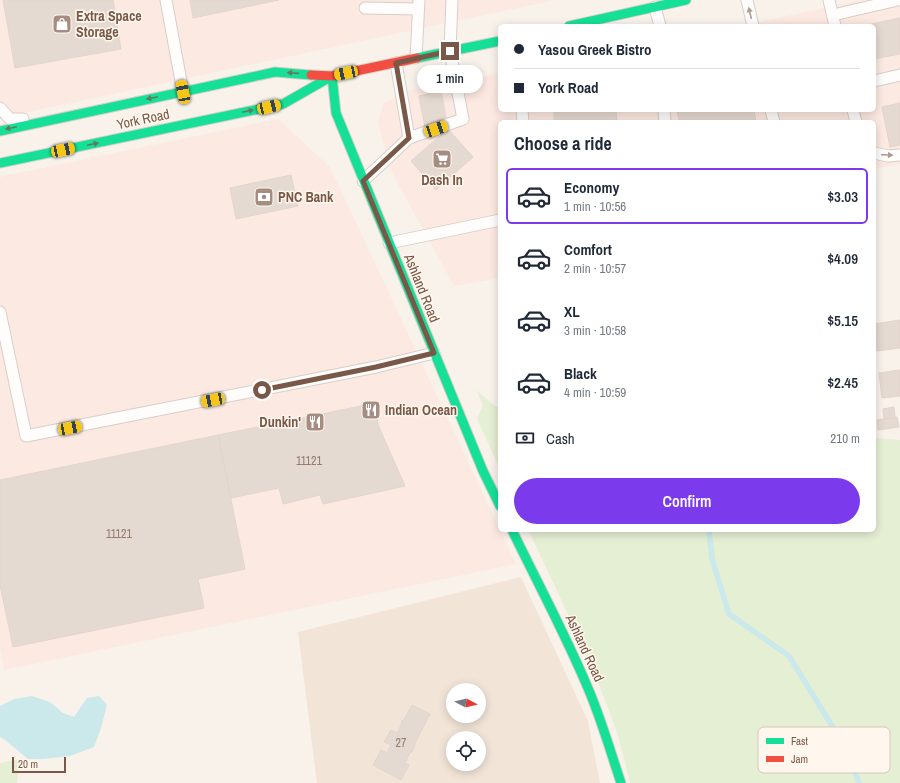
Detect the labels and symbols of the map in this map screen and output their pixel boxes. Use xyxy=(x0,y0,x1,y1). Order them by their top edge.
place label: Extra Space Storage xyxy=(76,7,142,41)
one-way arrow xyxy=(747,7,753,19)
shop icon: Extra Space Storage xyxy=(51,13,73,35)
route end xyxy=(441,42,459,60)
car xyxy=(333,65,359,81)
callout: 1 min xyxy=(417,65,483,93)
one-way arrow xyxy=(287,70,299,77)
car xyxy=(175,79,191,105)
one-way arrow xyxy=(146,96,158,102)
car xyxy=(256,98,282,116)
street label: York Road xyxy=(115,105,171,133)
one-way arrow xyxy=(242,108,254,114)
car xyxy=(423,119,449,139)
one-way arrow xyxy=(5,126,17,132)
one-way arrow xyxy=(87,140,99,146)
car xyxy=(50,142,76,158)
supermarket icon: Dash In xyxy=(431,148,453,170)
one-way arrow xyxy=(881,152,894,158)
place label: Dash In xyxy=(421,171,463,189)
bank icon: PNC Bank xyxy=(253,186,275,208)
place label: PNC Bank xyxy=(278,188,334,206)
street label: Ashland Road xyxy=(400,250,444,325)
route start xyxy=(253,381,271,399)
car xyxy=(200,392,226,408)
restaurant icon: Indian Ocean xyxy=(360,399,382,421)
place label: Indian Ocean xyxy=(385,401,457,419)
restaurant icon: Dunkin' xyxy=(304,411,326,433)
place label: Dunkin' xyxy=(259,413,301,431)
car xyxy=(57,420,83,436)
house number: 11121 xyxy=(296,453,322,469)
house number: 11121 xyxy=(106,526,132,542)
street label: Ashland Road xyxy=(561,611,608,684)
north arrow xyxy=(446,683,486,723)
legend xyxy=(758,727,890,773)
text: Fast xyxy=(791,734,809,748)
house number: 27 xyxy=(396,735,407,751)
text: Jam xyxy=(791,752,808,766)
scale bar xyxy=(12,755,66,774)

